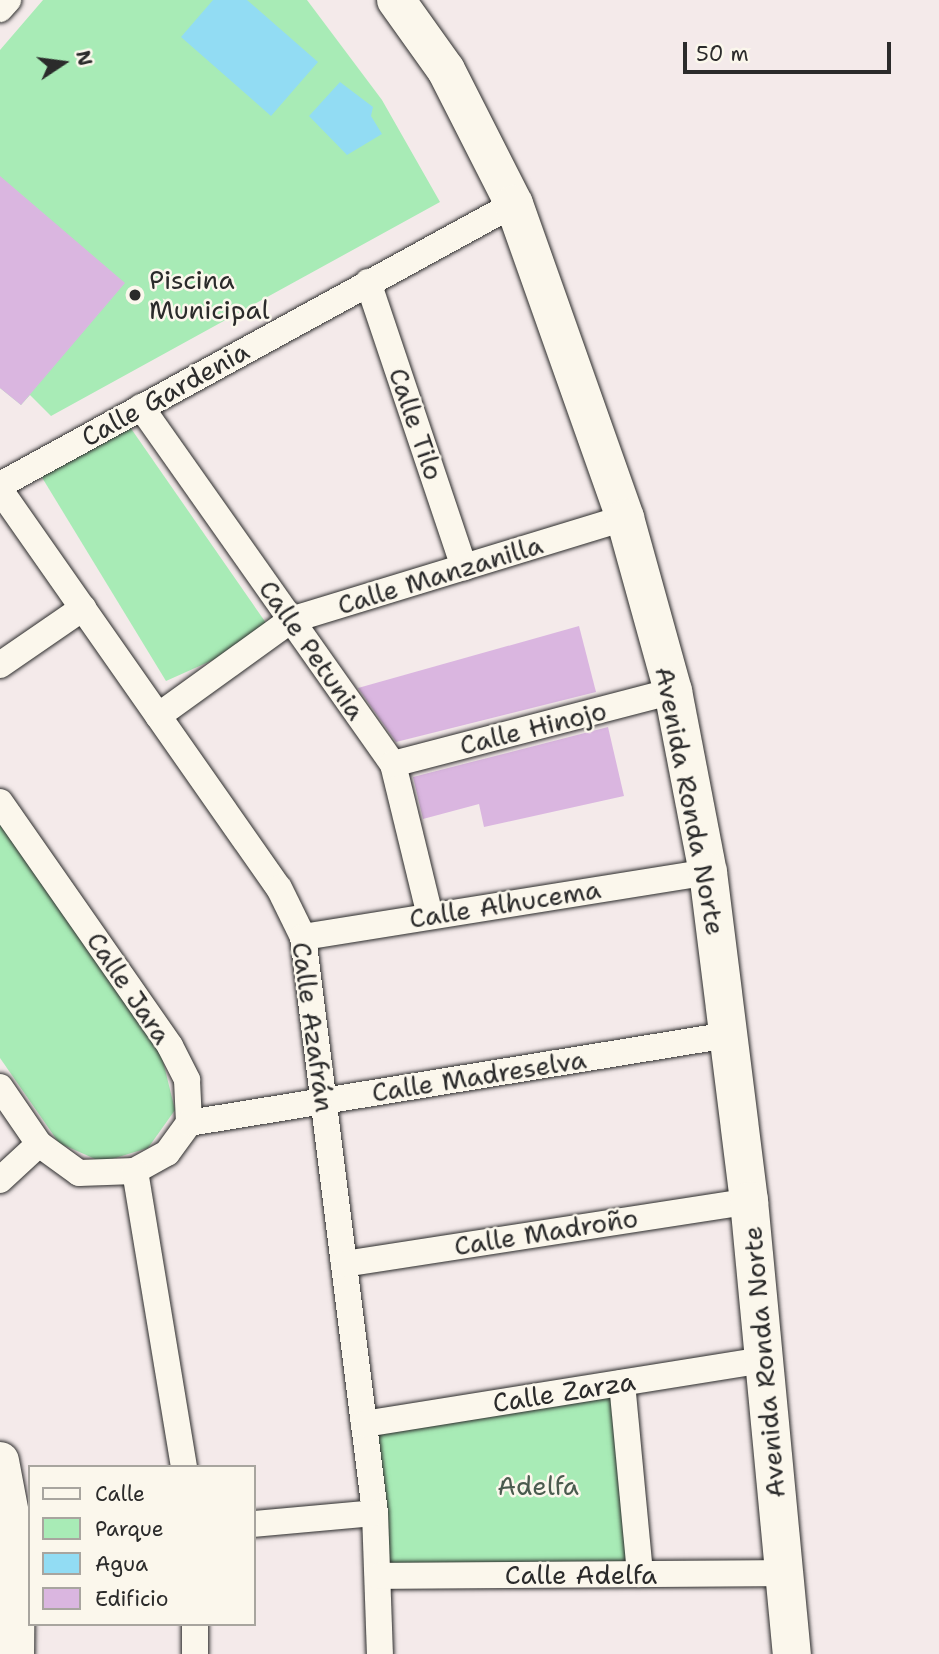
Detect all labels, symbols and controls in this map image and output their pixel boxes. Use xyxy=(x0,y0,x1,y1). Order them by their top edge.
north arrow xyxy=(28,28,98,98)
scale bar xyxy=(687,28,895,72)
text: 50 m xyxy=(696,40,749,68)
text: N xyxy=(70,48,98,68)
place label: Piscina Municipal xyxy=(149,264,269,326)
marker: Piscina Municipal xyxy=(127,287,143,303)
street label: Calle Gardenia xyxy=(76,335,254,453)
street label: Calle Tilo xyxy=(382,364,450,484)
street label: Calle Manzanilla xyxy=(334,529,546,621)
street label: Calle Petunia xyxy=(252,574,372,726)
street label: Avenida Ronda Norte xyxy=(649,664,731,938)
street label: Calle Hinojo xyxy=(456,695,610,761)
street label: Calle Alhucema xyxy=(407,873,603,935)
street label: Calle Jara xyxy=(80,926,178,1050)
street label: Calle Azafrán xyxy=(286,940,340,1114)
street label: Calle Madreselva xyxy=(370,1044,588,1108)
street label: Calle Madroño xyxy=(452,1202,640,1262)
street label: Avenida Ronda Norte xyxy=(737,1225,791,1499)
street label: Calle Zarza xyxy=(490,1365,638,1419)
legend xyxy=(28,1465,256,1626)
park label: Adelfa xyxy=(497,1470,579,1502)
text: Calle xyxy=(95,1480,145,1508)
text: Parque xyxy=(95,1515,164,1543)
text: Agua xyxy=(95,1550,148,1578)
street label: Calle Adelfa xyxy=(505,1559,657,1591)
text: Edificio xyxy=(95,1585,168,1613)

